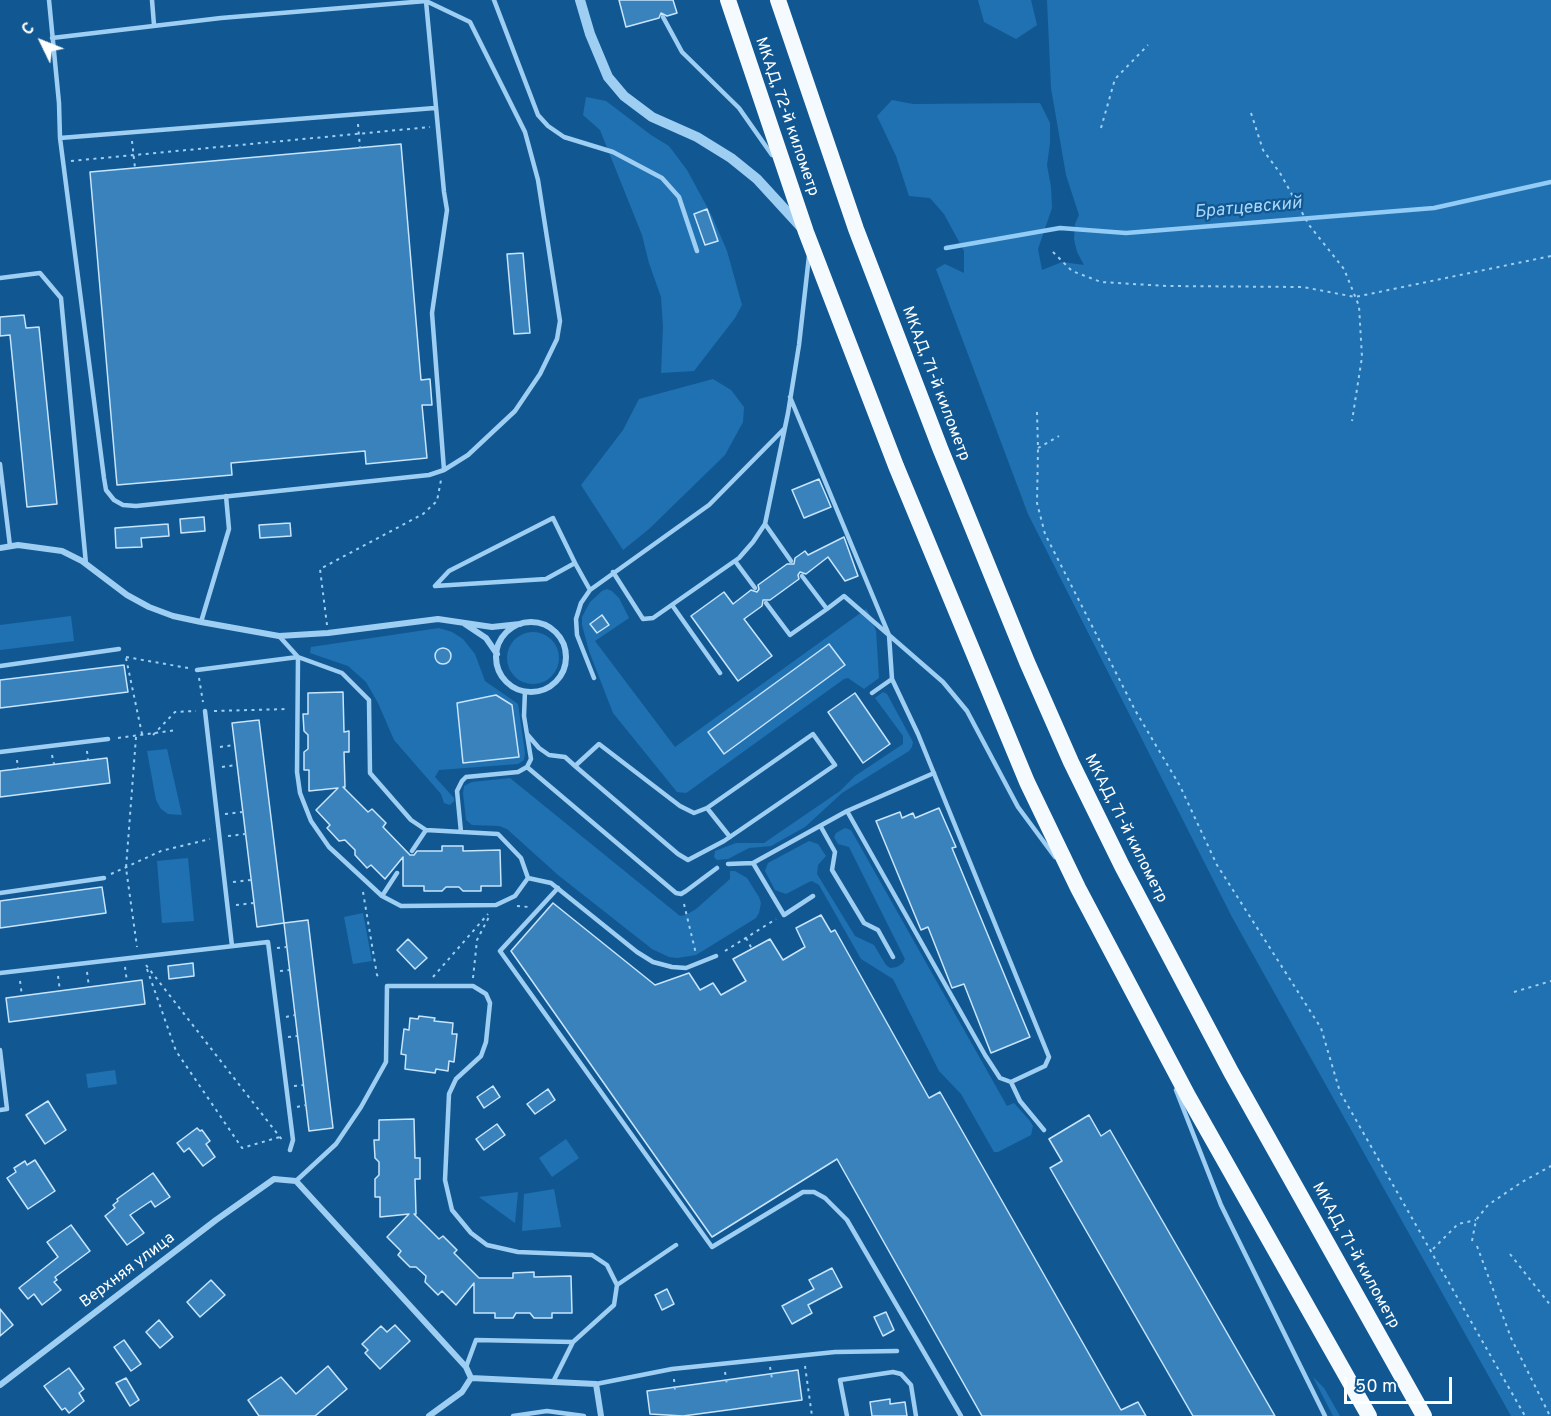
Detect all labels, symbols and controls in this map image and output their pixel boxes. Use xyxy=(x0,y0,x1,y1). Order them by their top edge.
north arrow xyxy=(12,12,72,72)
text: С xyxy=(18,19,40,40)
street label: МКАД, 72-й километр xyxy=(750,35,822,199)
water label: Братцевский xyxy=(1193,194,1303,224)
street label: МКАД, 71-й километр xyxy=(897,304,973,464)
street label: МКАД, 71-й километр xyxy=(1079,752,1171,906)
street label: МКАД, 71-й километр xyxy=(1307,1180,1403,1332)
street label: Верхняя улица xyxy=(77,1229,179,1313)
scale bar xyxy=(1347,1365,1455,1403)
text: 50 m xyxy=(1355,1376,1397,1399)

